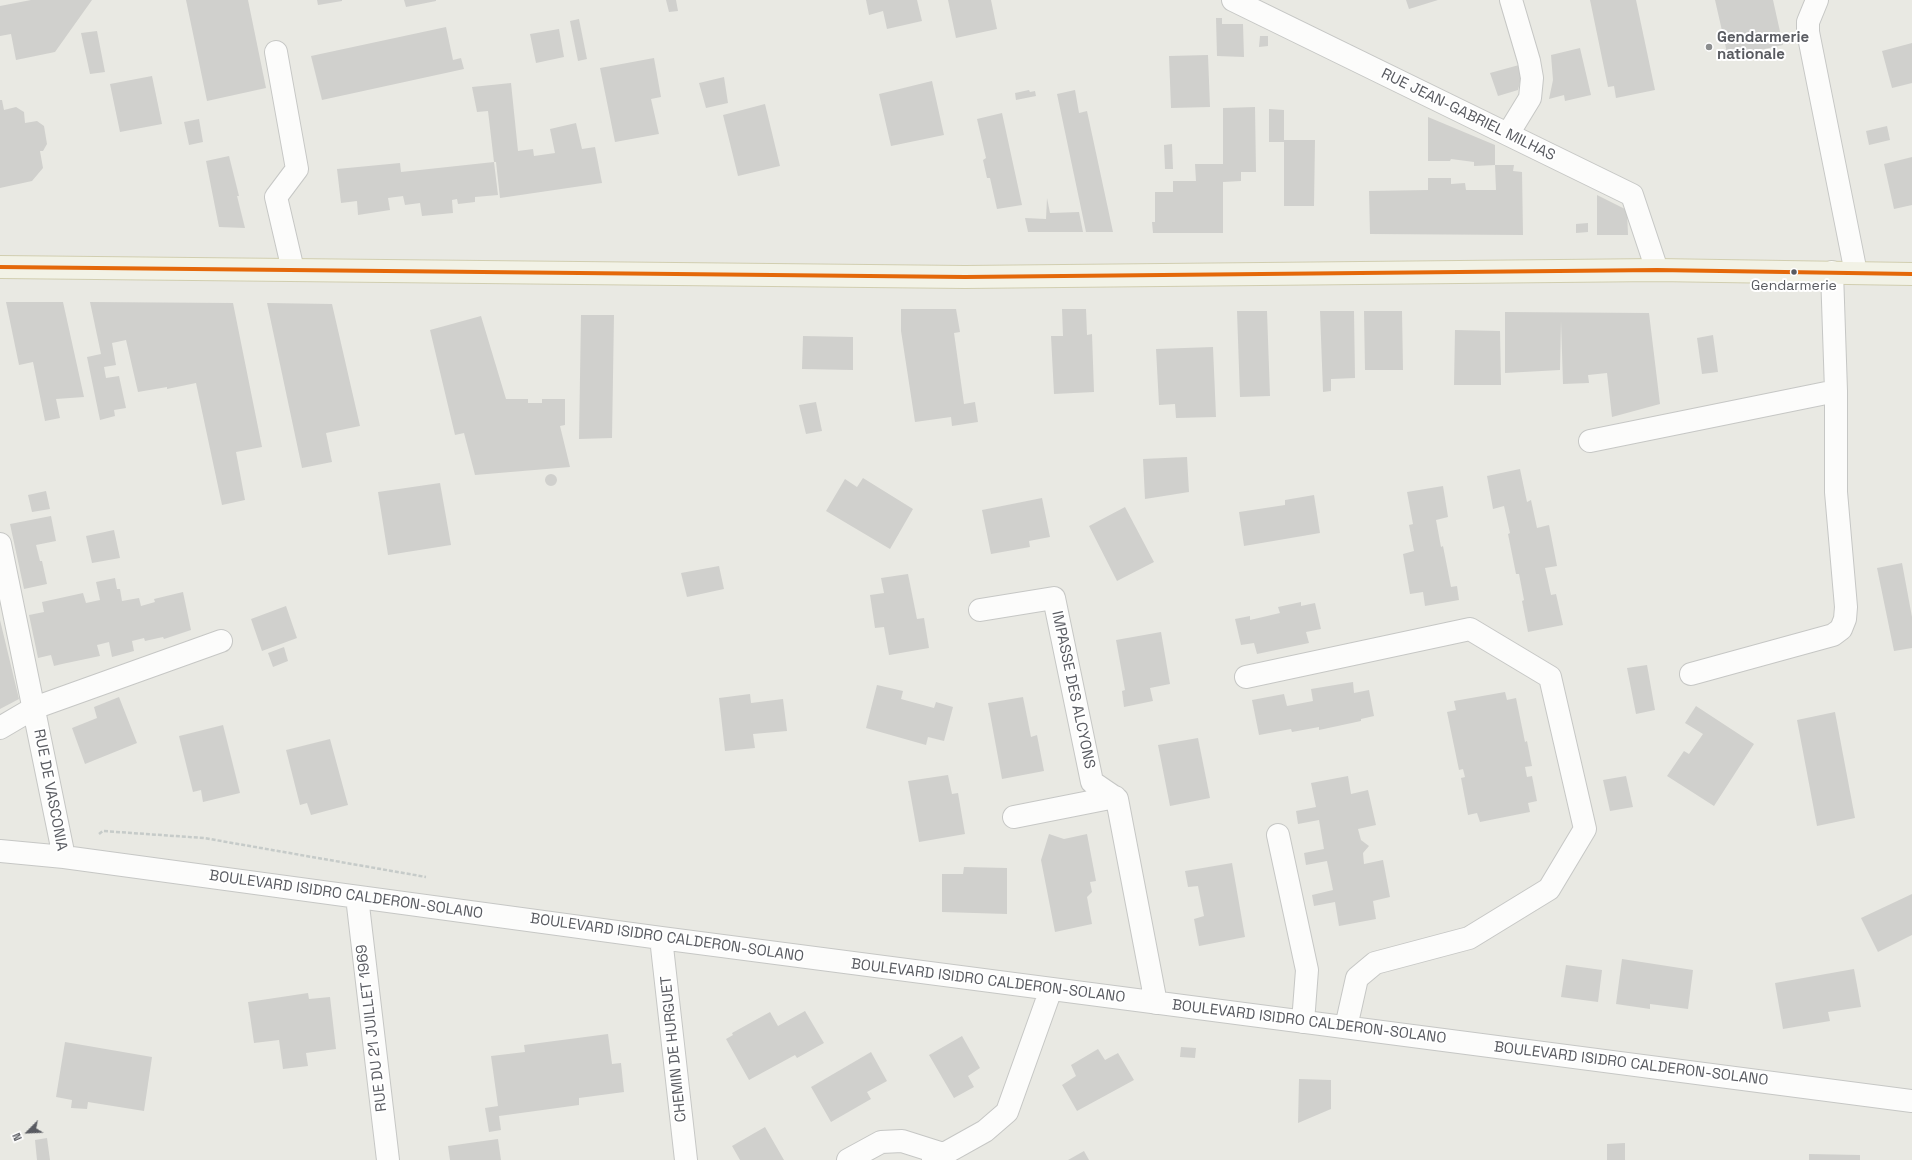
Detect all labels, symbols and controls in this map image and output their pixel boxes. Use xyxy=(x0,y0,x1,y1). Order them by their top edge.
place label: Gendarmerie nationale xyxy=(1717,29,1809,64)
marker: Gendarmerie nationale xyxy=(1704,42,1714,52)
street label: RUE JEAN-GABRIEL MILHAS xyxy=(1378,65,1558,165)
marker: Gendarmerie xyxy=(1789,267,1799,277)
place label: Gendarmerie xyxy=(1751,278,1837,294)
street label: IMPASSE DES ALCYONS xyxy=(1047,609,1099,771)
street label: RUE DE VASCONIA xyxy=(29,728,71,852)
street label: BOULEVARD ISIDRO CALDERON-SOLANO xyxy=(208,867,484,923)
street label: BOULEVARD ISIDRO CALDERON-SOLANO xyxy=(529,910,805,966)
street label: RUE DU 21 JUILLET 1969 xyxy=(353,943,391,1113)
street label: BOULEVARD ISIDRO CALDERON-SOLANO xyxy=(850,955,1126,1007)
street label: CHEMIN DE HURGUET xyxy=(657,975,691,1123)
street label: BOULEVARD ISIDRO CALDERON-SOLANO xyxy=(1171,996,1447,1048)
street label: BOULEVARD ISIDRO CALDERON-SOLANO xyxy=(1493,1038,1769,1090)
north arrow xyxy=(8,1112,48,1152)
text: N xyxy=(9,1131,25,1143)

